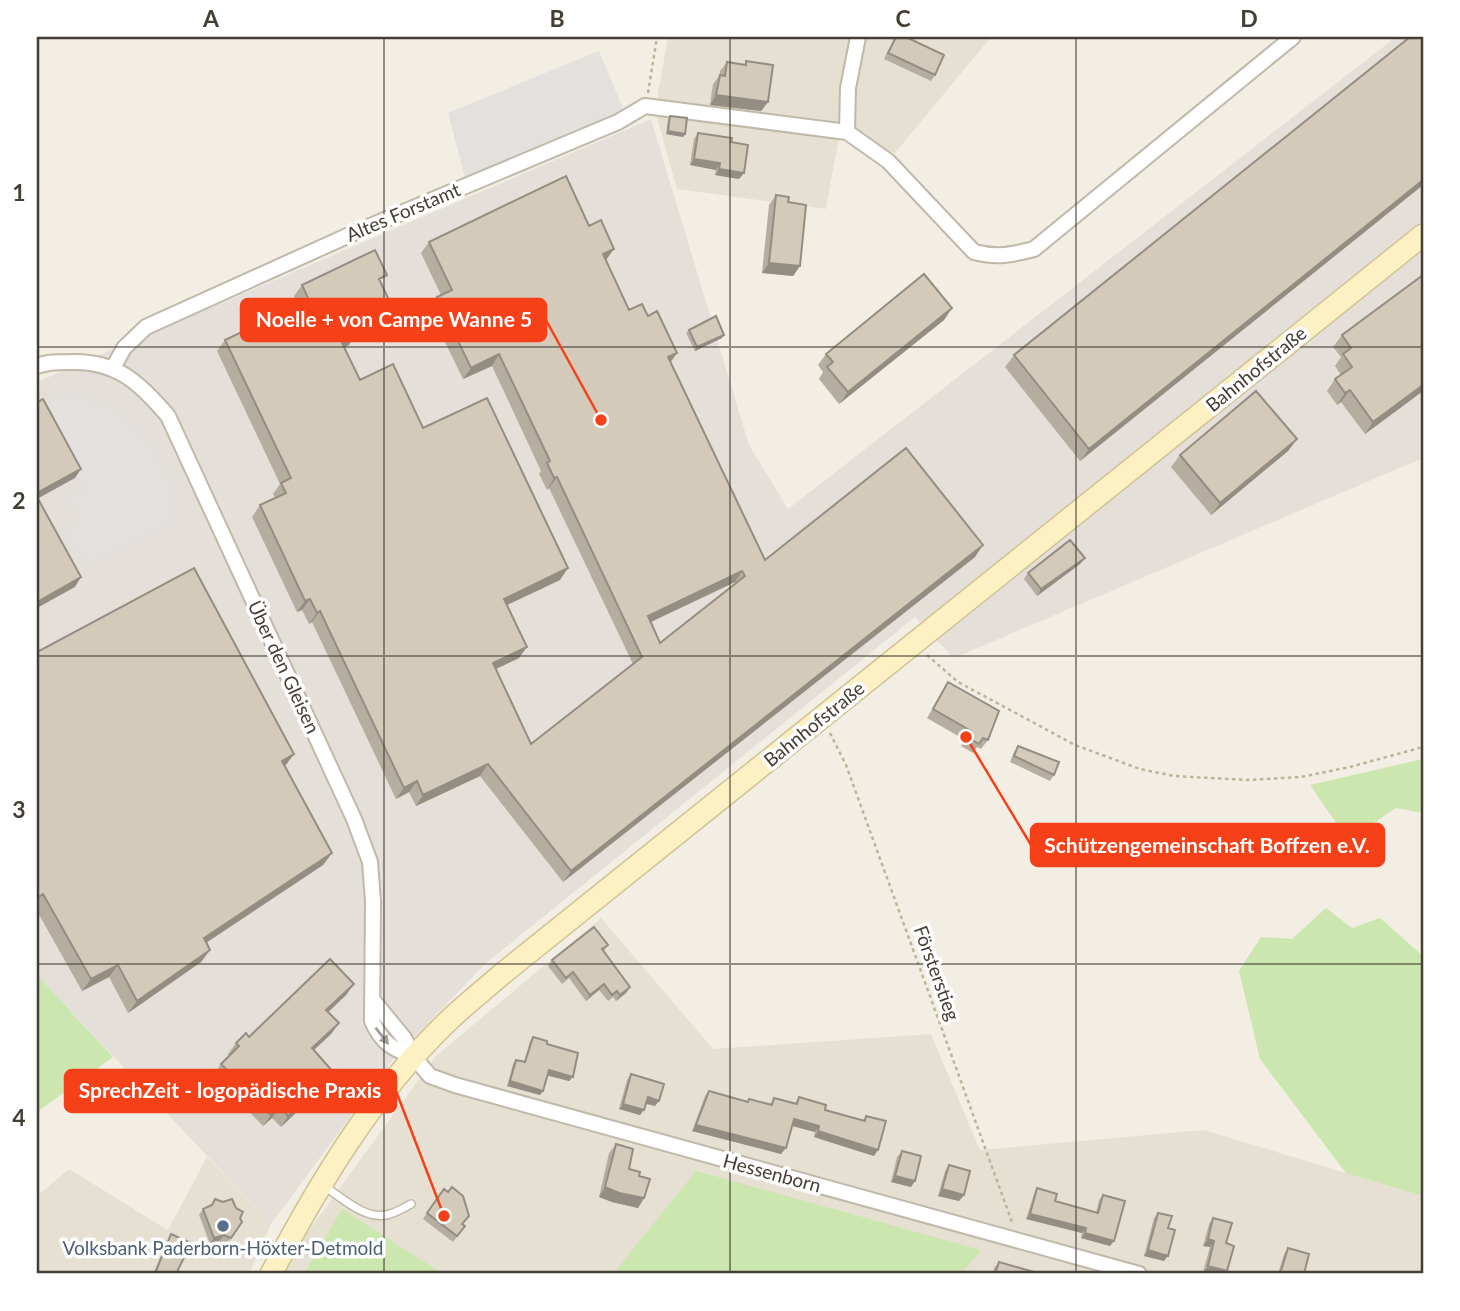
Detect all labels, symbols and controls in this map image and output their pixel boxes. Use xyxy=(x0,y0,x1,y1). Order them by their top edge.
text: A xyxy=(202,4,220,32)
text: B xyxy=(549,4,565,32)
text: C xyxy=(895,4,911,32)
text: D xyxy=(1240,4,1258,32)
street label: Altes Forstamt xyxy=(342,177,463,246)
text: 1 xyxy=(12,178,26,206)
callout: Noelle + von Campe Wanne 5 xyxy=(241,299,546,341)
text: Noelle + von Campe Wanne 5 xyxy=(256,306,532,331)
street label: Bahnhofstraße xyxy=(1201,321,1311,416)
text: 2 xyxy=(12,486,26,514)
street label: Über den Gleisen xyxy=(244,597,325,737)
street label: Bahnhofstraße xyxy=(759,676,869,771)
text: 3 xyxy=(12,795,26,823)
callout: Schützengemeinschaft Boffzen e.V. xyxy=(1031,824,1384,866)
text: Schützengemeinschaft Boffzen e.V. xyxy=(1044,832,1370,857)
street label: Försterstieg xyxy=(910,922,965,1024)
one-way arrow xyxy=(374,1026,389,1044)
callout: SprechZeit - logopädische Praxis xyxy=(65,1070,396,1112)
text: SprechZeit - logopädische Praxis xyxy=(79,1077,381,1102)
text: 4 xyxy=(12,1103,26,1131)
street label: Hessenborn xyxy=(721,1148,824,1197)
marker: Volksbank Paderborn-Höxter-Detmold xyxy=(215,1218,231,1234)
place label: Volksbank Paderborn-Höxter-Detmold xyxy=(63,1236,383,1259)

